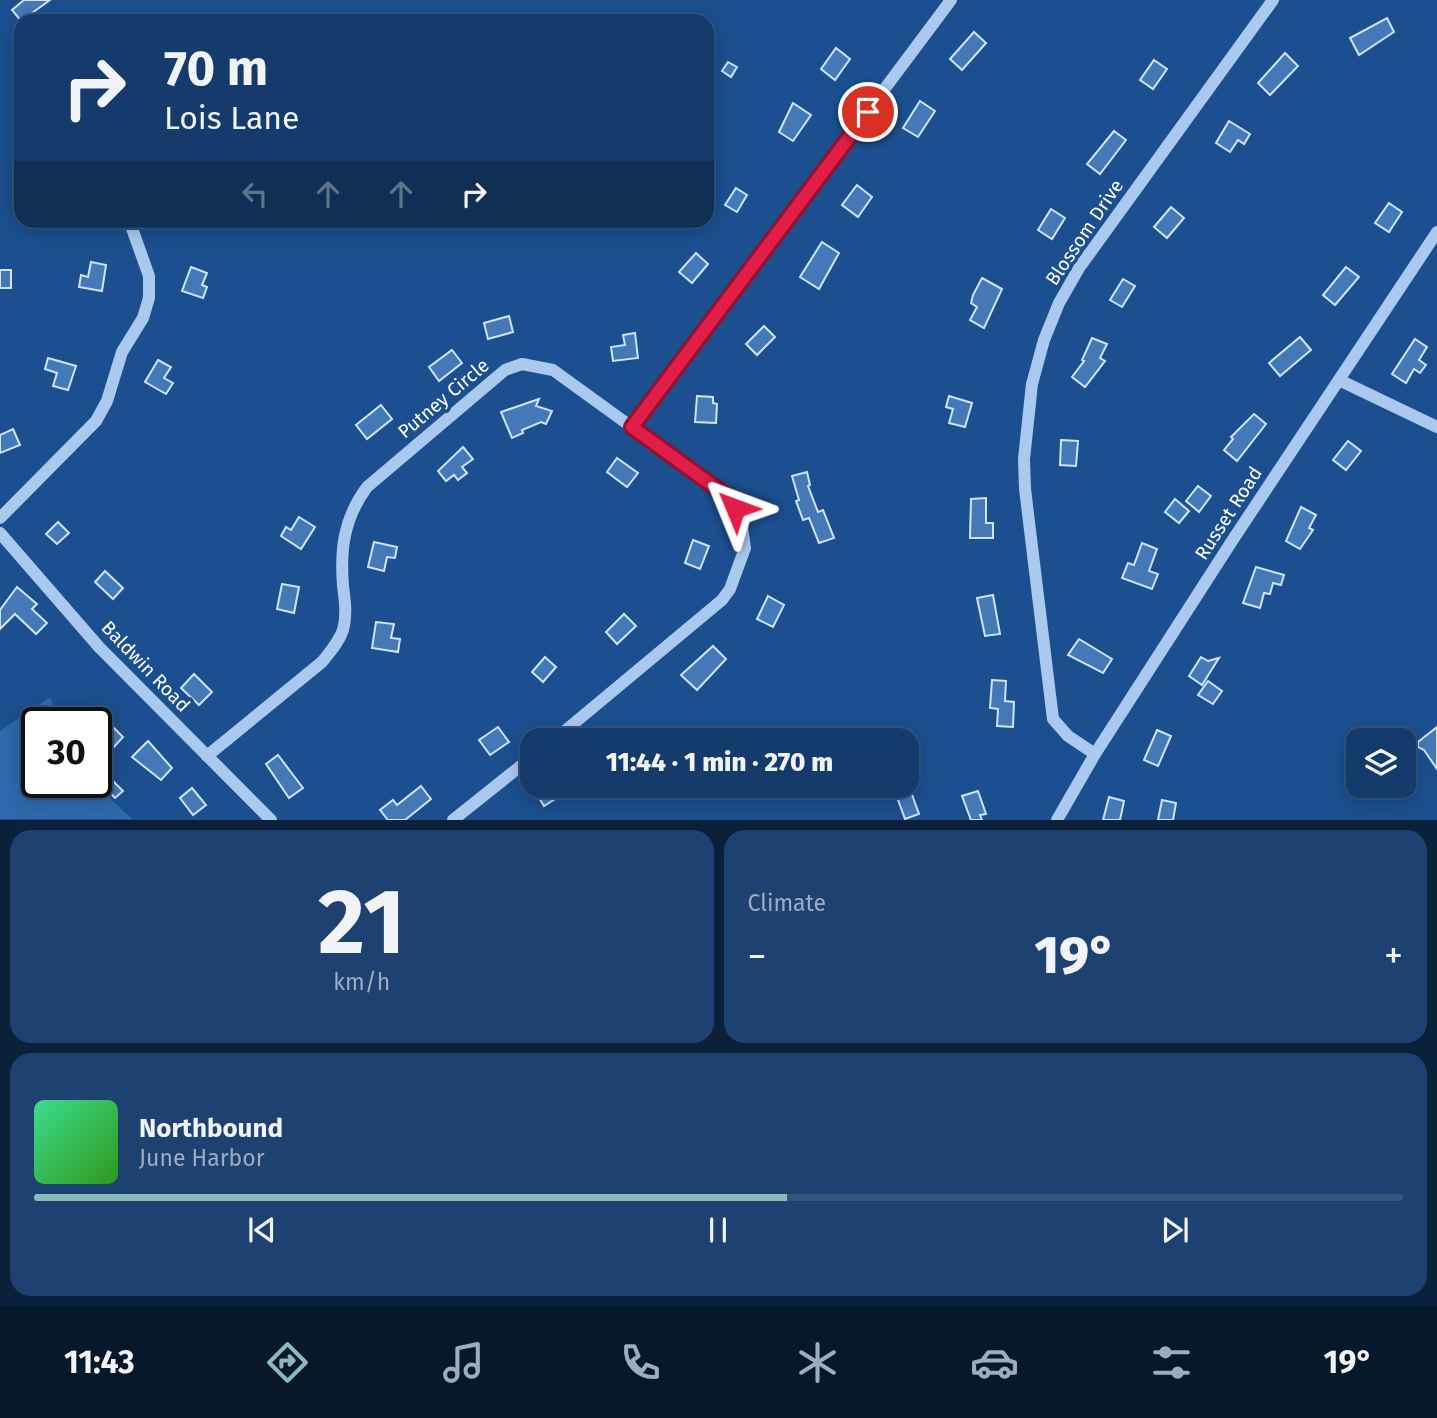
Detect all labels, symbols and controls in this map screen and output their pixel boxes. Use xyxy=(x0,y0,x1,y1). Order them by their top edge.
text: 70 m xyxy=(164,39,268,98)
icon: right xyxy=(49,42,140,133)
pin xyxy=(838,82,898,142)
icon: arrive xyxy=(849,93,887,131)
text: Lois Lane xyxy=(164,99,300,137)
icon: left xyxy=(236,175,274,213)
icon: ahead xyxy=(309,175,347,213)
icon: ahead xyxy=(382,175,420,213)
icon: right xyxy=(455,175,493,213)
street label: Blossom Drive xyxy=(1041,175,1128,290)
street label: Putney Circle xyxy=(393,354,494,443)
street label: Russet Road xyxy=(1190,462,1267,564)
position arrow xyxy=(698,471,772,545)
street label: Baldwin Road xyxy=(97,616,195,717)
speed limit sign: 30 xyxy=(21,707,112,798)
map controls xyxy=(1346,728,1416,798)
button: layers xyxy=(1346,728,1416,798)
text: 11:44 · 1 min · 270 m xyxy=(606,747,833,778)
text: 21 xyxy=(318,868,405,977)
text: Climate xyxy=(748,889,826,917)
text: 19° xyxy=(1035,924,1116,987)
text: − xyxy=(748,933,767,979)
text: + xyxy=(1384,933,1403,979)
text: km/h xyxy=(333,968,390,996)
text: Northbound xyxy=(139,1113,283,1144)
text: June Harbor xyxy=(139,1144,265,1172)
icon: previous xyxy=(243,1211,281,1249)
icon: pause xyxy=(699,1211,737,1249)
icon: next xyxy=(1156,1211,1194,1249)
icon: directions xyxy=(263,1338,312,1387)
icon: music xyxy=(439,1338,488,1387)
icon: phone xyxy=(616,1338,665,1387)
icon: climate xyxy=(793,1338,842,1387)
icon: car xyxy=(970,1338,1019,1387)
icon: filters xyxy=(1147,1338,1196,1387)
text: 11:43 xyxy=(64,1343,135,1381)
text: 19° xyxy=(1324,1343,1373,1381)

